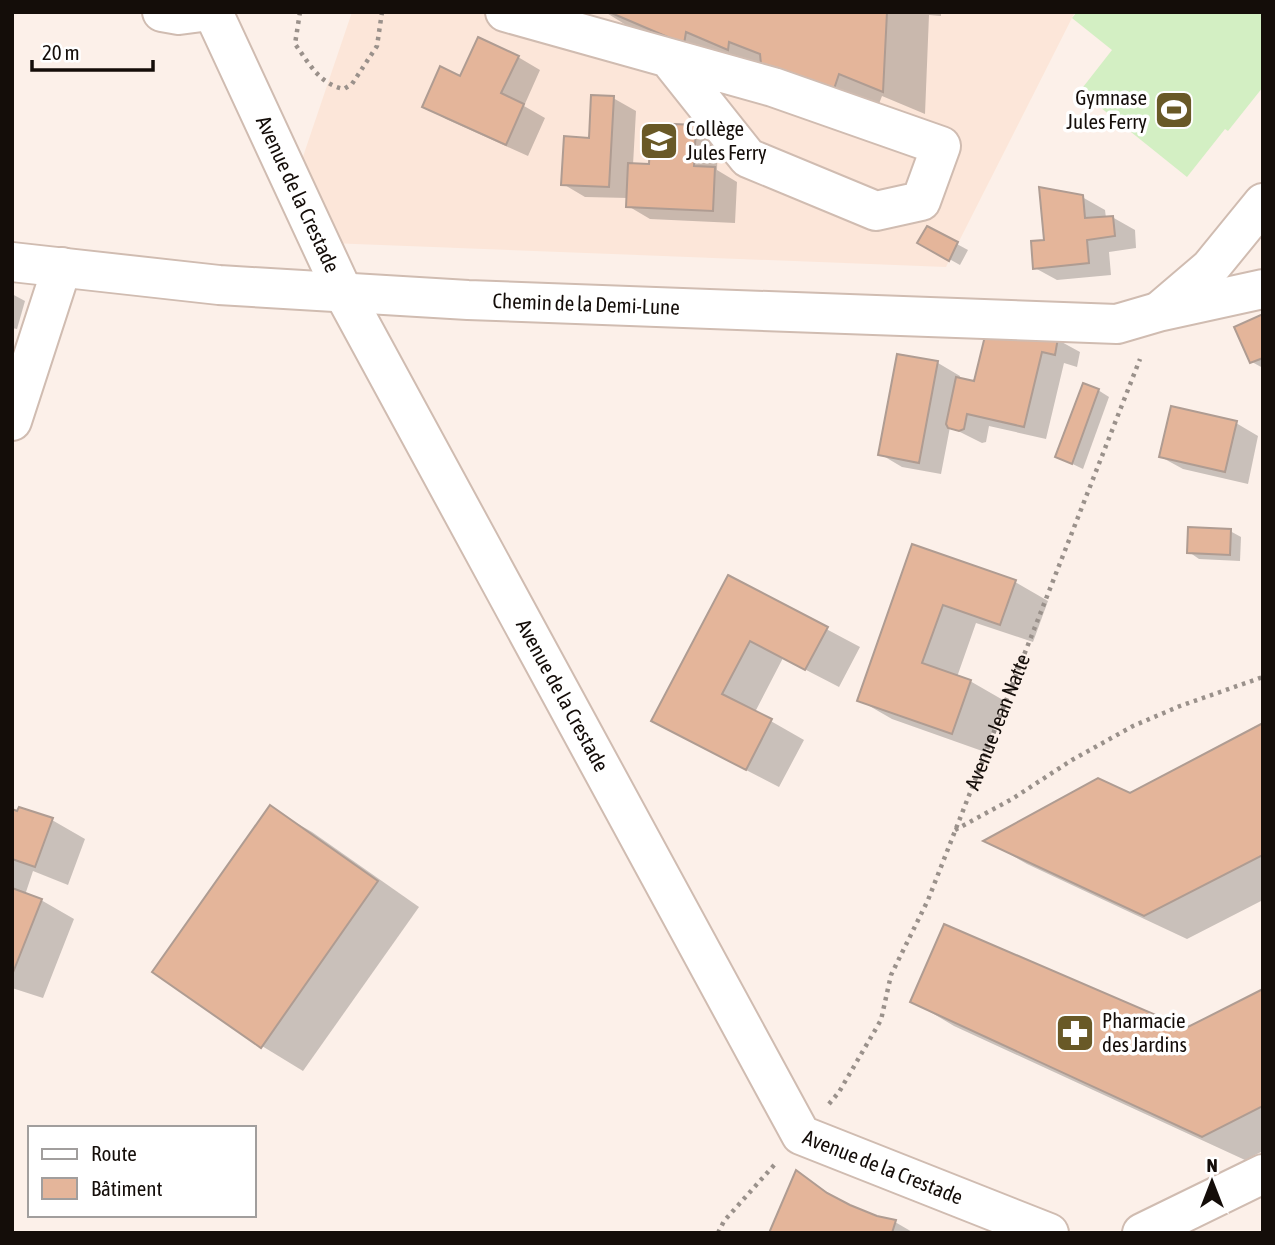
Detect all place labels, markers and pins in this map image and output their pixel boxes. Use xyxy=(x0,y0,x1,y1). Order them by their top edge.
place label: Gymnase Jules Ferry xyxy=(1066,85,1147,133)
sports icon: Gymnase Jules Ferry xyxy=(1153,89,1195,131)
place label: Collège Jules Ferry xyxy=(686,116,767,164)
school or university icon: Collège Jules Ferry xyxy=(638,120,680,162)
place label: Pharmacie des Jardins xyxy=(1102,1008,1187,1056)
pharmacy icon: Pharmacie des Jardins xyxy=(1054,1012,1096,1054)

